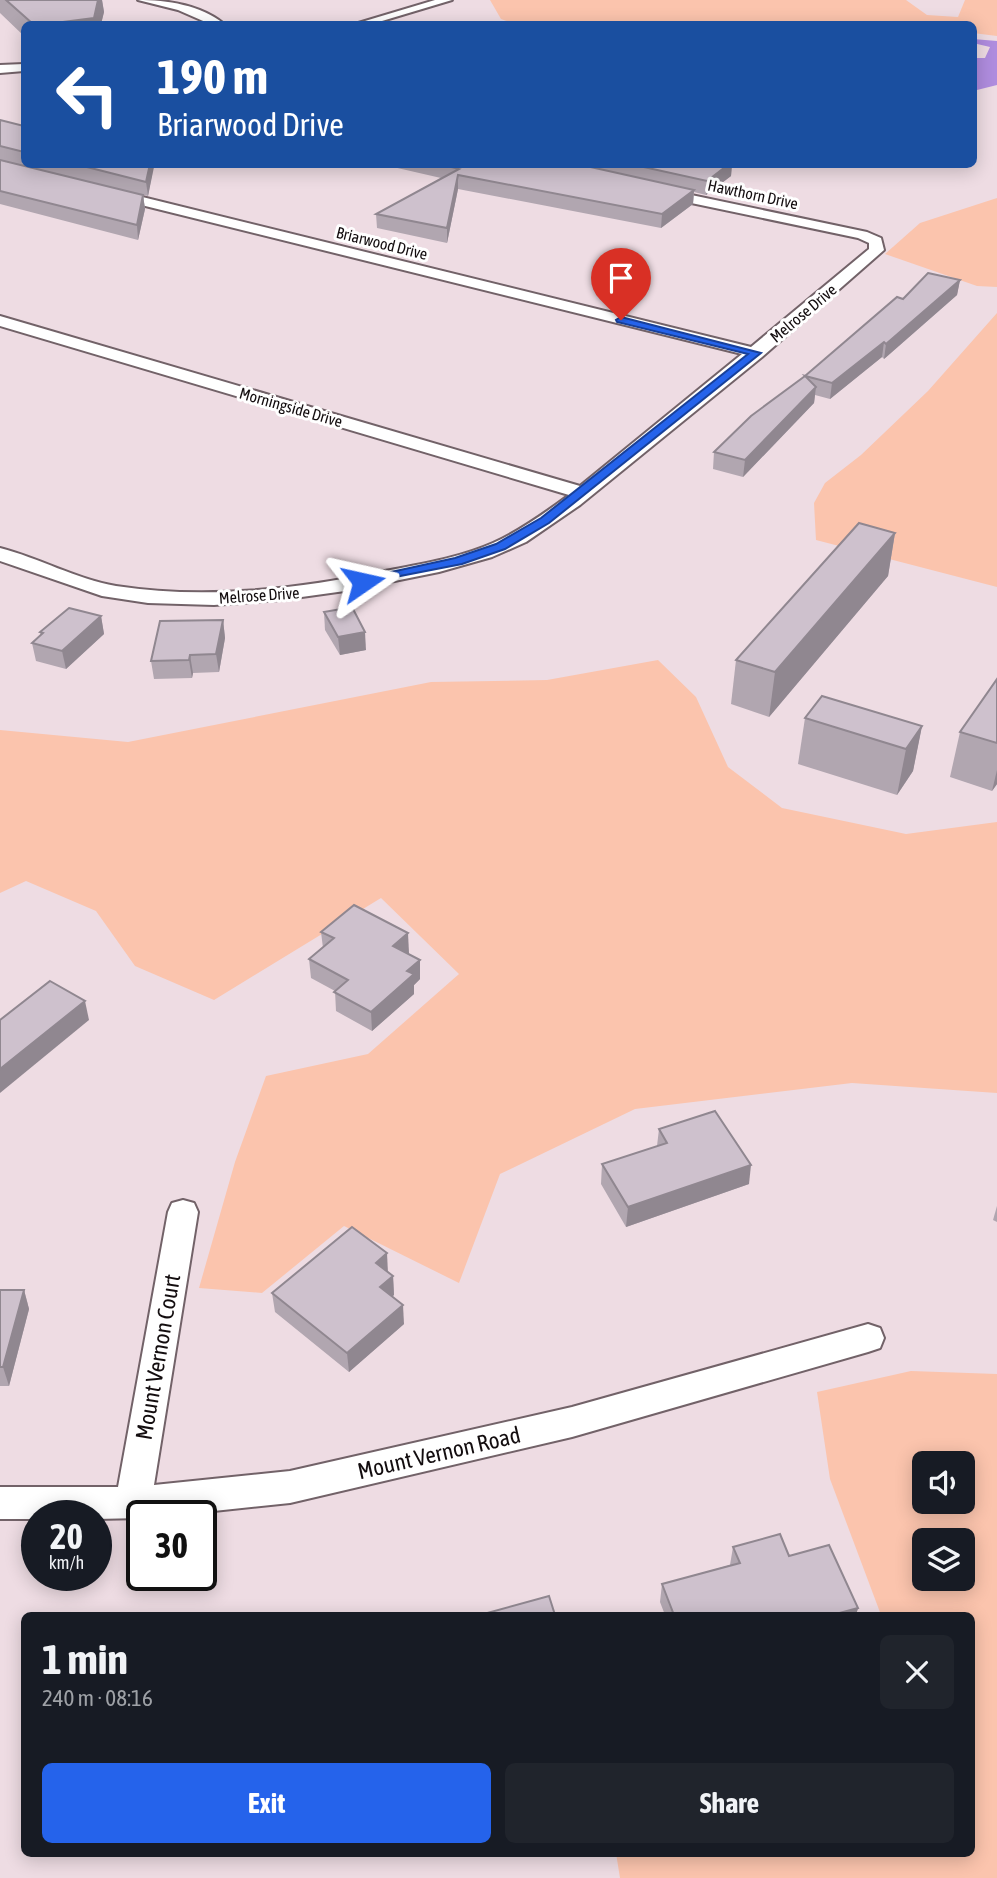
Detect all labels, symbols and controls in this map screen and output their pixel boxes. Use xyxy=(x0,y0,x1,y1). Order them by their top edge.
text: 190 m xyxy=(157,48,268,104)
icon: left xyxy=(42,49,133,140)
text: Briarwood Drive xyxy=(157,106,344,143)
street label: Hawthorn Drive xyxy=(706,176,800,212)
street label: Briarwood Drive xyxy=(334,223,430,263)
pin xyxy=(591,248,651,320)
icon: arrive xyxy=(602,259,640,297)
street label: Melrose Drive xyxy=(766,280,840,346)
street label: Morningside Drive xyxy=(237,384,345,431)
position arrow xyxy=(326,545,400,619)
street label: Melrose Drive xyxy=(218,583,300,607)
street label: Mount Vernon Court xyxy=(131,1272,185,1442)
street label: Mount Vernon Road xyxy=(355,1422,523,1484)
map controls xyxy=(912,1451,975,1591)
button: sound xyxy=(912,1451,975,1514)
speed limit sign: 30 xyxy=(126,1500,217,1591)
text: 20 xyxy=(50,1516,83,1556)
button: layers xyxy=(912,1528,975,1591)
text: km/h xyxy=(49,1552,84,1573)
text: 1 min xyxy=(42,1635,128,1683)
button: close xyxy=(880,1635,954,1709)
text: 240 m · 08:16 xyxy=(42,1685,153,1711)
button: Exit xyxy=(42,1763,491,1843)
button: Share xyxy=(505,1763,954,1843)

